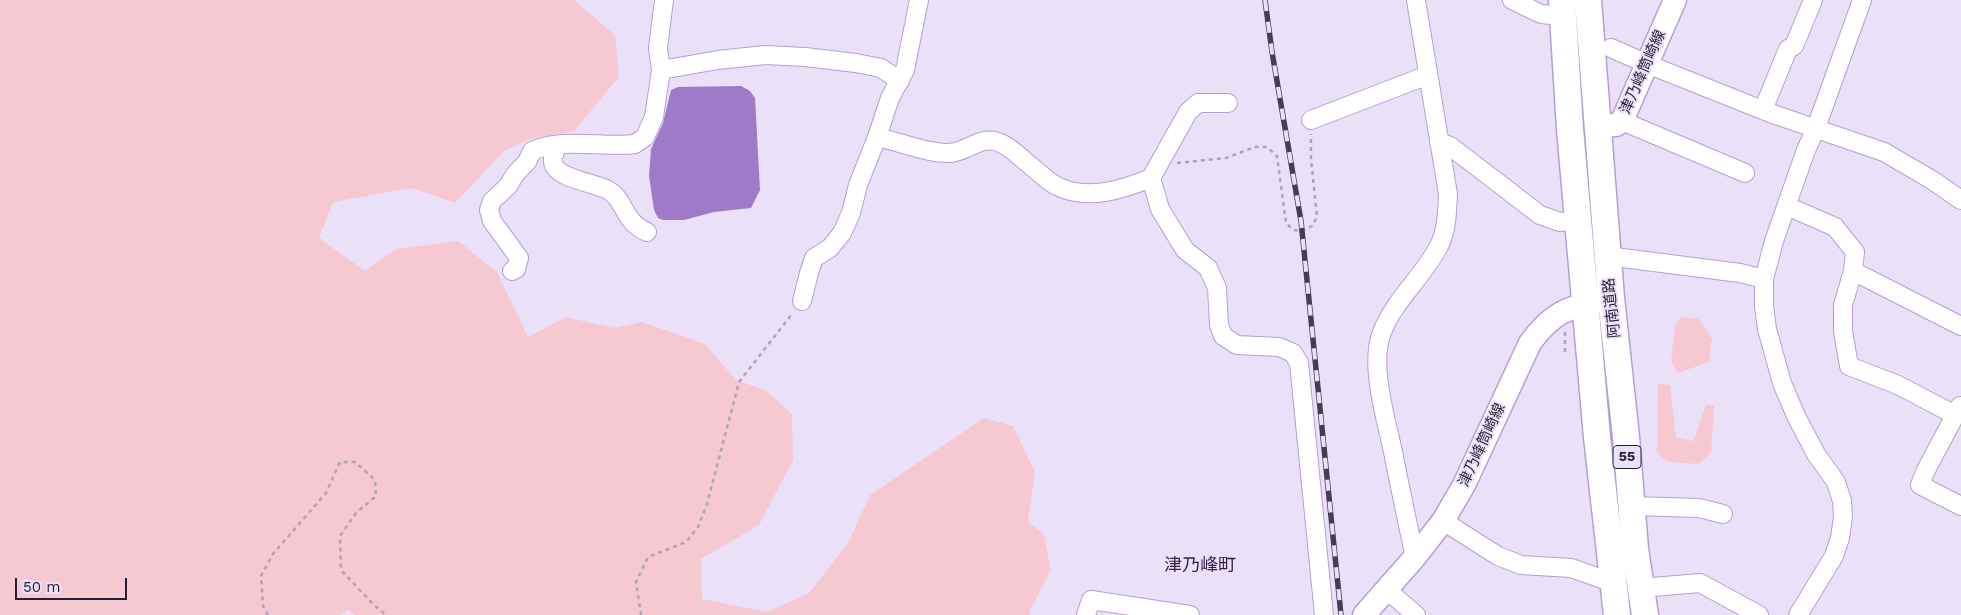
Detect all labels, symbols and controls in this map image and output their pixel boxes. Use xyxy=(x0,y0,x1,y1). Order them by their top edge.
street label: 津乃峰筒崎線 xyxy=(1616,27,1670,117)
street label: 阿南道路 xyxy=(1600,277,1624,339)
street label: 津乃峰筒崎線 xyxy=(1455,400,1509,490)
road number: 55 xyxy=(1613,446,1641,468)
district label: 津乃峰町 xyxy=(1164,555,1236,577)
scale bar xyxy=(18,568,130,600)
text: 50 m xyxy=(23,578,60,596)

